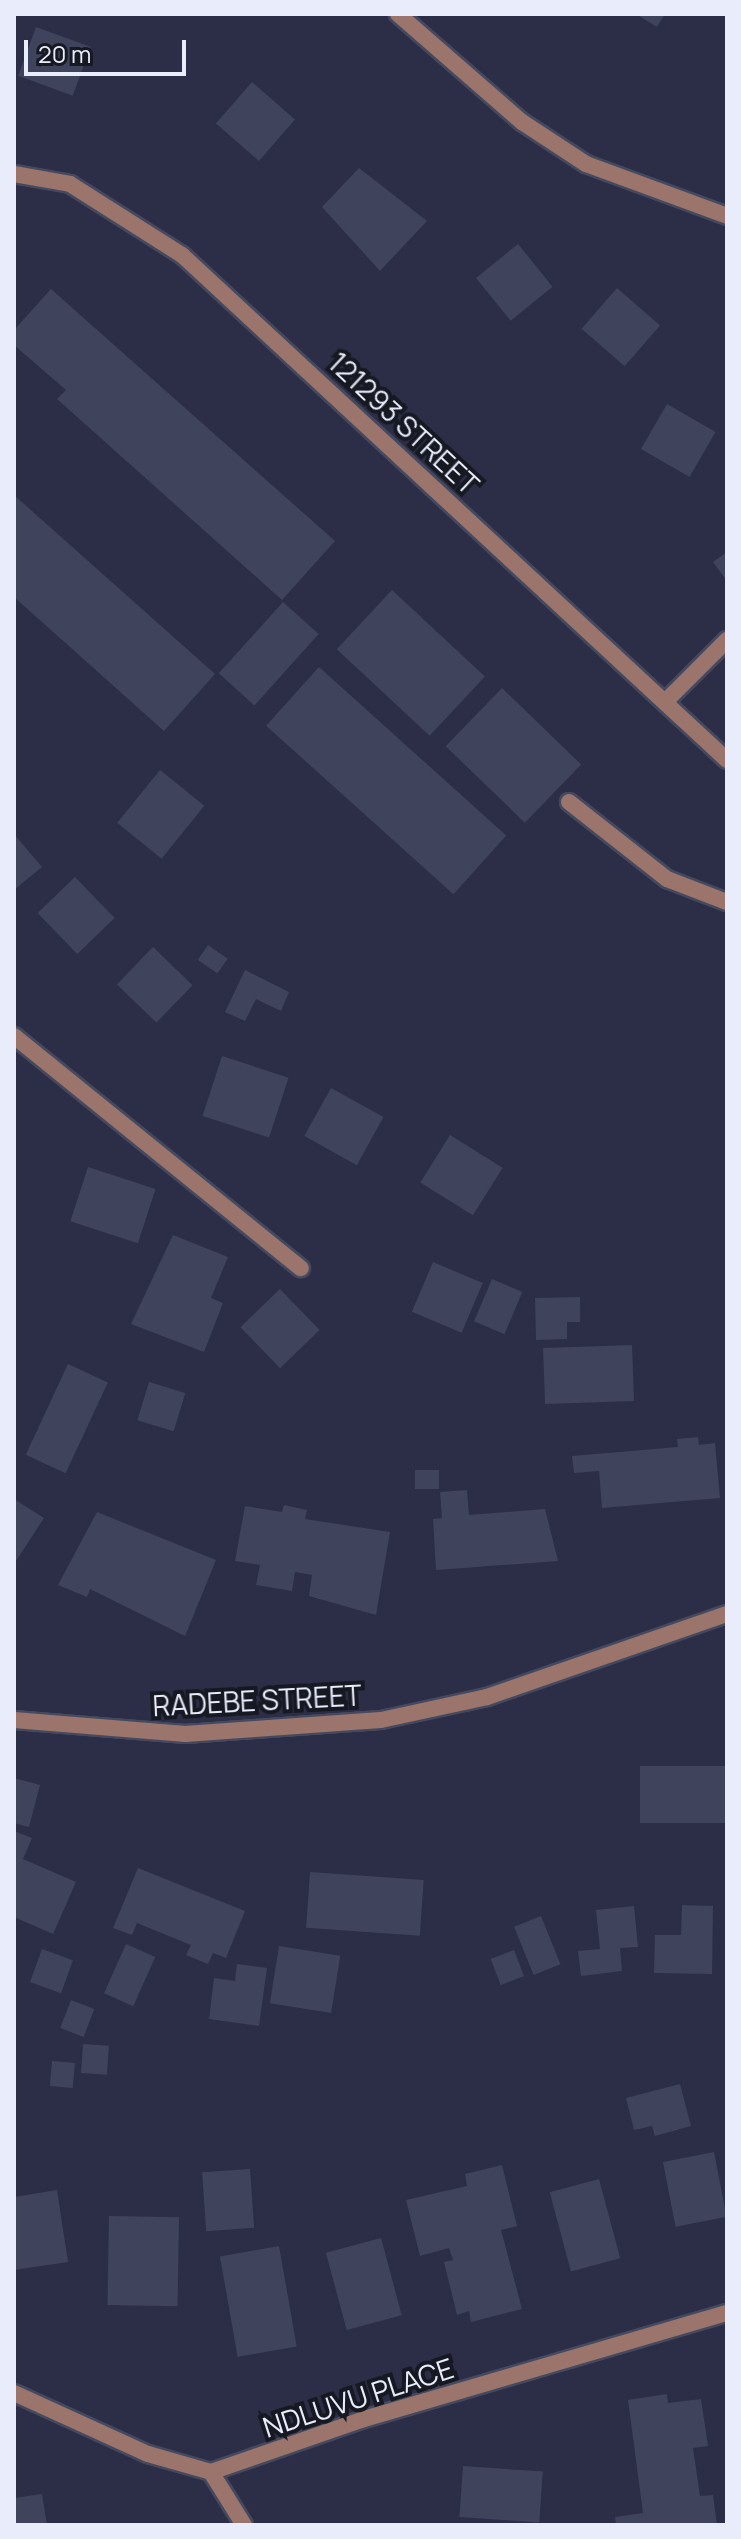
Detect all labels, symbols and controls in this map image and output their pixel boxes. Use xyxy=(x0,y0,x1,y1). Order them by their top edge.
scale bar xyxy=(28,24,190,74)
text: 20 m xyxy=(38,37,91,70)
street label: 121293 STREET xyxy=(322,345,486,501)
street label: RADEBE STREET xyxy=(152,1678,362,1722)
street label: NDLUVU PLACE xyxy=(258,2350,458,2444)

